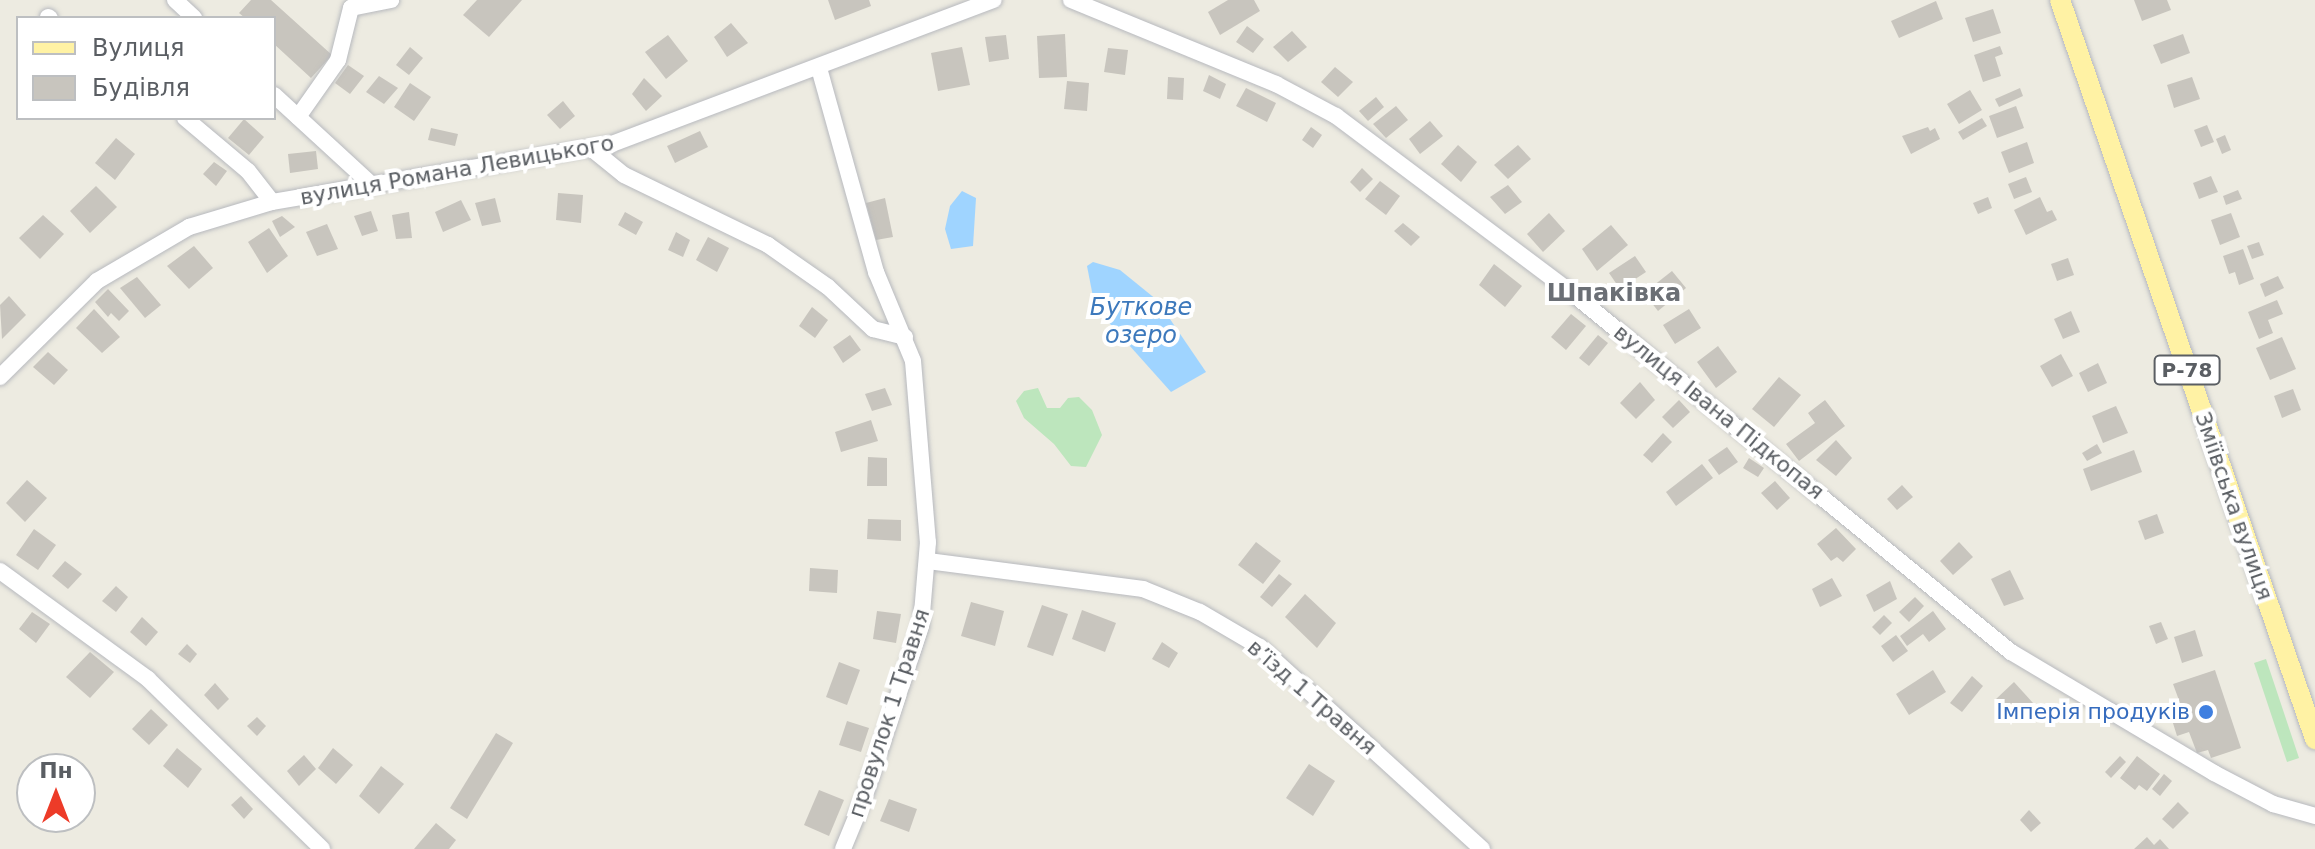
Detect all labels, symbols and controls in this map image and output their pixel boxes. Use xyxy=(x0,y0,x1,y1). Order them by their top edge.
legend xyxy=(16,16,276,120)
text: Вулиця xyxy=(92,34,184,62)
text: Будівля xyxy=(92,74,190,102)
street label: вулиця Романа Левицького xyxy=(298,129,616,211)
district label: Шпаківка xyxy=(1547,280,1681,308)
water label: Буткове озеро xyxy=(1090,294,1192,350)
street label: вулиця Івана Підкопая xyxy=(1608,319,1830,505)
road number: Р-78 xyxy=(2153,354,2221,386)
street label: Зміївська вулиця xyxy=(2189,408,2279,604)
street label: провулок 1 Травня xyxy=(843,605,935,821)
street label: в’їзд 1 Травня xyxy=(1242,634,1382,760)
place label: Імперія продуків xyxy=(1996,699,2190,725)
marker: Імперія продуків xyxy=(2197,703,2215,721)
north arrow xyxy=(16,753,96,833)
text: Пн xyxy=(39,758,73,783)

